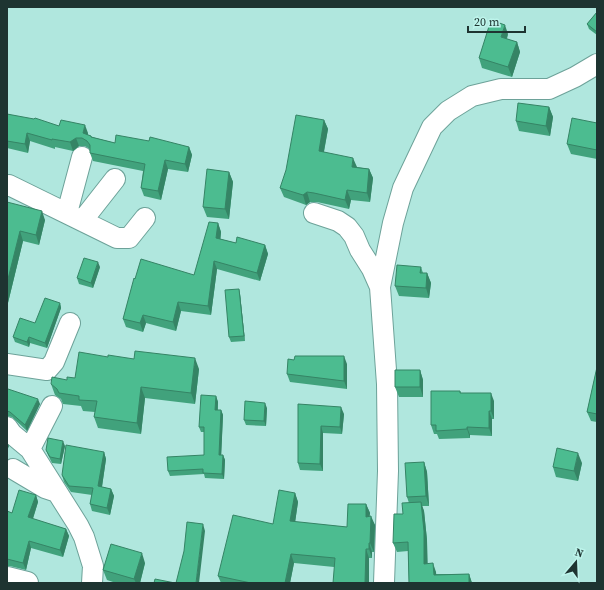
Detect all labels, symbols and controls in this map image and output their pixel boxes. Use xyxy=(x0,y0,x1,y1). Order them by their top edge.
scale bar xyxy=(468,8,525,34)
text: 20 m xyxy=(474,14,500,30)
north arrow xyxy=(556,542,596,582)
text: N xyxy=(573,545,585,561)

